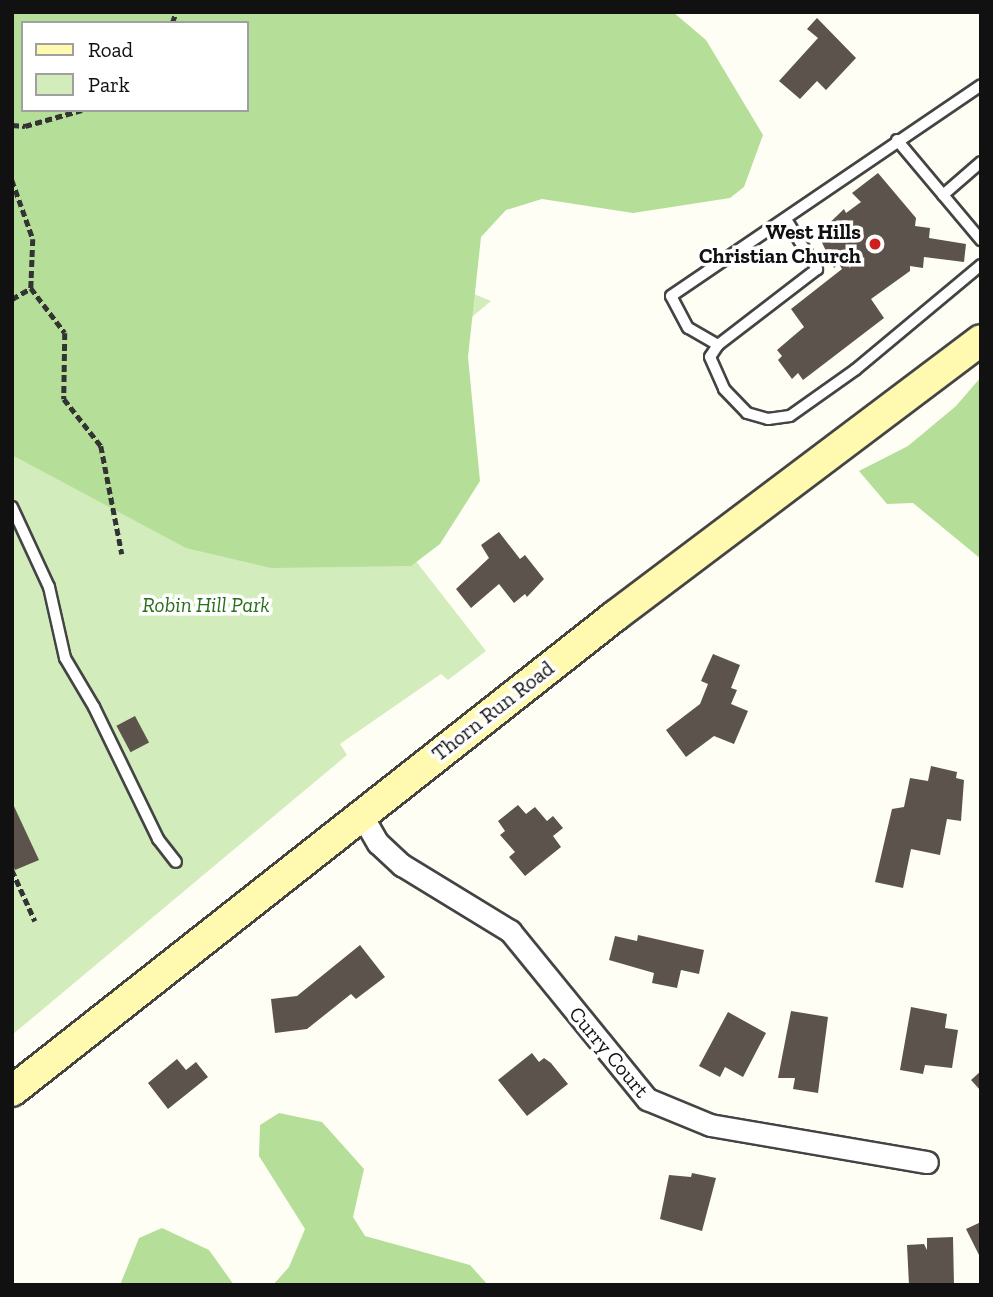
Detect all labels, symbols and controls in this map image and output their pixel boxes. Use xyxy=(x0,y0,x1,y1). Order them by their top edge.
legend xyxy=(21,21,248,112)
text: Road xyxy=(88,37,133,62)
text: Park xyxy=(88,72,130,97)
place label: West Hills Christian Church xyxy=(699,219,861,269)
marker: West Hills Christian Church xyxy=(867,236,883,252)
park label: Robin Hill Park xyxy=(142,592,270,618)
street label: Thorn Run Road xyxy=(427,656,559,766)
street label: Curry Court xyxy=(564,1001,654,1103)

